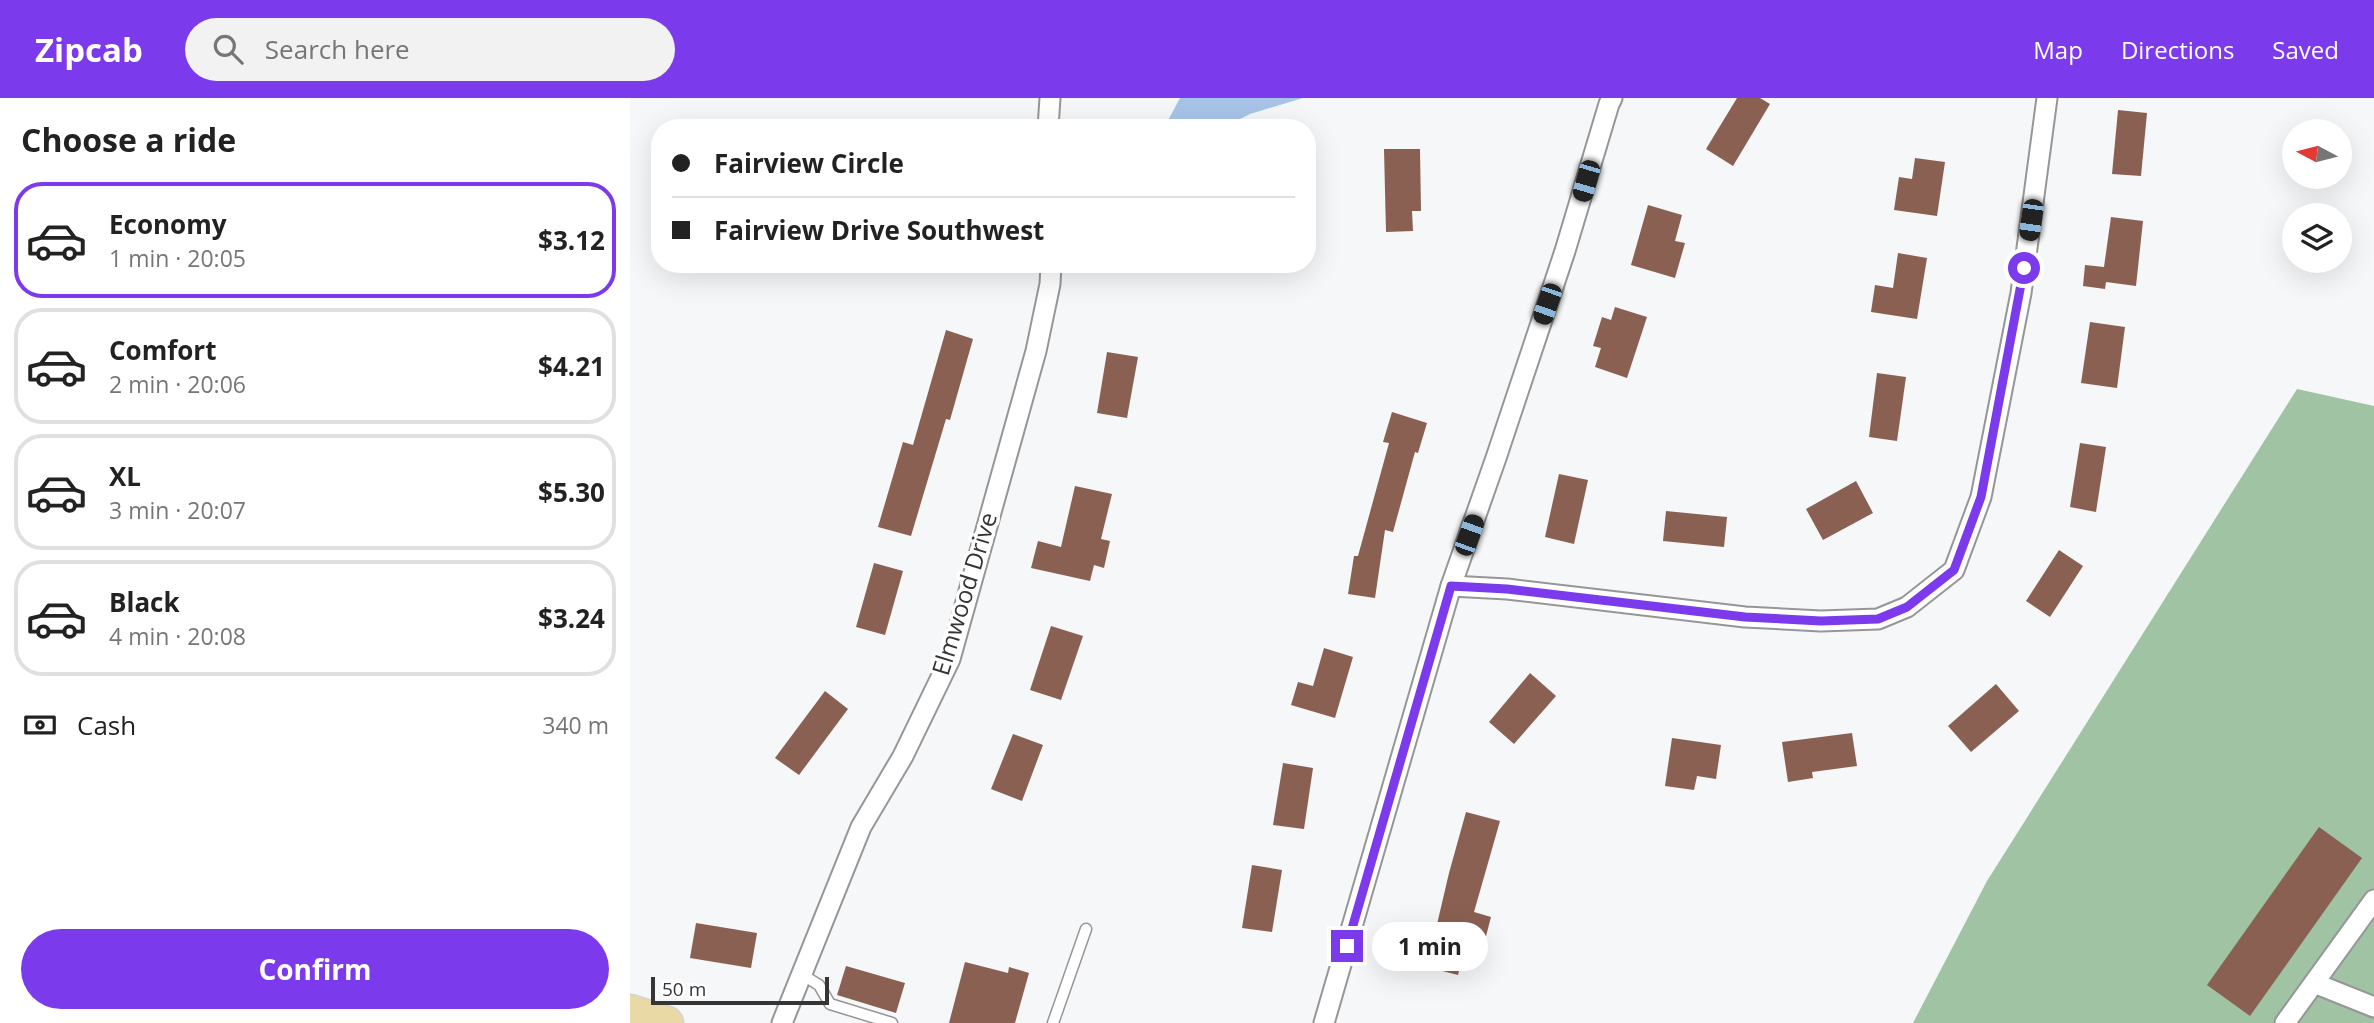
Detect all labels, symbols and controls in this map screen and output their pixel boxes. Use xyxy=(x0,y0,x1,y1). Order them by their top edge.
search box xyxy=(185,18,675,81)
text: Zipcab xyxy=(35,27,143,72)
icon: search xyxy=(209,30,247,68)
text: Search here xyxy=(265,31,410,67)
text: Map xyxy=(2033,33,2083,66)
text: Directions xyxy=(2121,33,2234,66)
text: Saved xyxy=(2272,33,2339,66)
text: Choose a ride xyxy=(21,118,236,161)
north arrow xyxy=(2282,119,2352,189)
map controls xyxy=(2282,119,2352,273)
text: Fairview Circle xyxy=(714,145,904,181)
car xyxy=(1571,158,1602,204)
car xyxy=(2018,198,2045,242)
button: layers xyxy=(2282,203,2352,273)
text: Economy xyxy=(109,206,227,242)
icon: car xyxy=(25,209,88,272)
text: Fairview Drive Southwest xyxy=(714,212,1044,248)
text: $3.12 xyxy=(538,222,605,258)
text: 1 min · 20:05 xyxy=(109,242,246,274)
route start xyxy=(2008,252,2040,284)
car xyxy=(1531,281,1564,327)
text: Comfort xyxy=(109,332,216,368)
icon: car xyxy=(25,335,88,398)
text: $4.21 xyxy=(538,348,605,384)
text: 2 min · 20:06 xyxy=(109,368,246,400)
text: XL xyxy=(109,458,141,494)
icon: car xyxy=(25,461,88,524)
text: $5.30 xyxy=(538,474,605,510)
text: 3 min · 20:07 xyxy=(109,494,246,526)
street label: Elmwood Drive xyxy=(923,508,1004,679)
car xyxy=(1452,512,1487,558)
text: Black xyxy=(109,584,180,620)
icon: car xyxy=(25,587,88,650)
text: $3.24 xyxy=(538,600,605,636)
text: 4 min · 20:08 xyxy=(109,620,246,652)
icon: cash xyxy=(21,706,59,744)
text: Cash xyxy=(77,707,136,743)
text: 340 m xyxy=(542,709,609,741)
callout: 1 min xyxy=(1372,922,1487,970)
button: Confirm xyxy=(21,929,609,1009)
route end xyxy=(1331,930,1363,962)
text: 1 min xyxy=(1398,930,1462,962)
scale bar xyxy=(651,974,830,1006)
text: 50 m xyxy=(662,976,706,1002)

